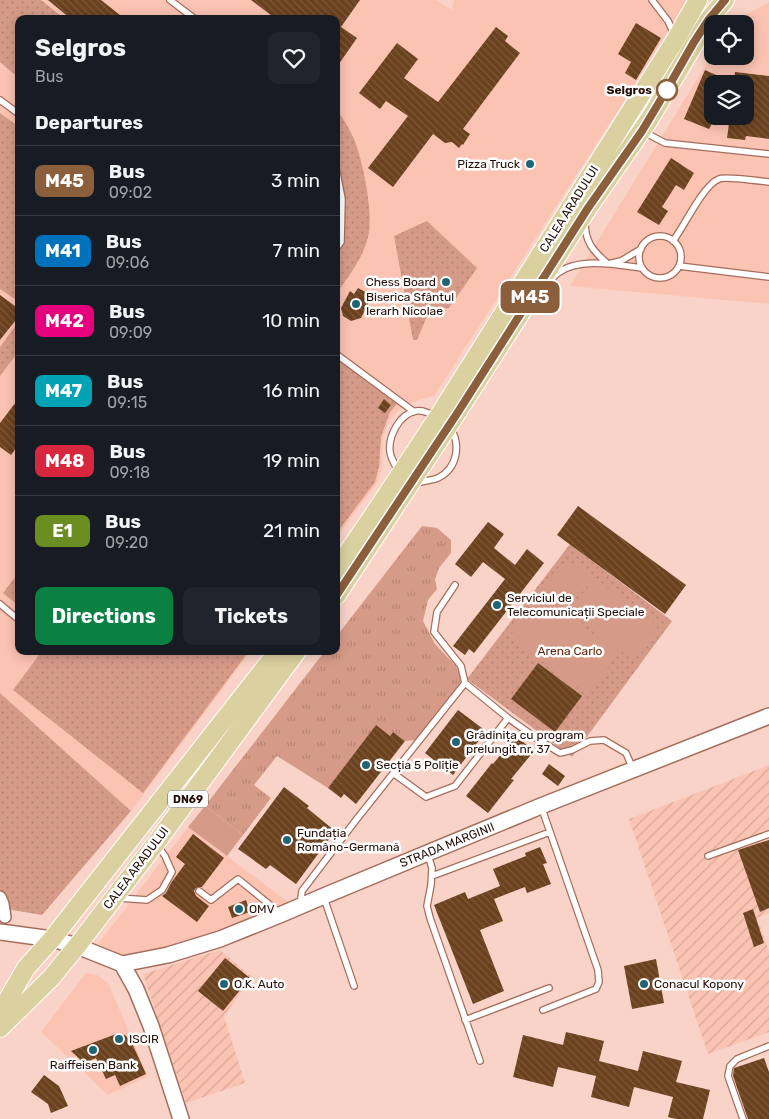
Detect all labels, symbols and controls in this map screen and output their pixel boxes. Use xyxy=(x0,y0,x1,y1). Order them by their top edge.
map controls xyxy=(704,15,754,125)
button: locate xyxy=(704,15,754,65)
button: heart xyxy=(268,32,320,84)
text: Selgros xyxy=(35,34,126,62)
text: Bus xyxy=(35,67,63,86)
button: layers xyxy=(704,75,754,125)
marker: Selgros xyxy=(656,79,678,101)
place label: Selgros xyxy=(607,83,652,97)
text: Departures xyxy=(35,111,143,134)
place label: Pizza Truck xyxy=(457,157,521,171)
marker: Pizza Truck xyxy=(524,158,536,170)
text: Bus xyxy=(109,160,145,183)
street label: CALEA ARADULUI xyxy=(537,163,601,255)
text: 3 min xyxy=(271,169,320,192)
text: M45 xyxy=(45,170,84,192)
text: 09:02 xyxy=(109,183,152,202)
text: Bus xyxy=(106,230,142,253)
text: 7 min xyxy=(273,239,320,262)
text: M41 xyxy=(45,240,81,262)
text: 09:06 xyxy=(106,253,149,272)
place label: Chess Board xyxy=(366,275,436,289)
marker: Chess Board xyxy=(440,276,452,288)
line badge: M45 xyxy=(501,281,559,313)
text: M45 xyxy=(511,286,549,308)
place label: Biserica Sfântul Ierarh Nicolae xyxy=(366,290,454,318)
marker: Biserica Sfântul Ierarh Nicolae xyxy=(350,298,362,310)
text: Bus xyxy=(109,300,145,323)
text: 10 min xyxy=(262,309,320,332)
text: M42 xyxy=(45,310,84,332)
text: 09:09 xyxy=(109,323,152,342)
text: Bus xyxy=(107,370,143,393)
text: 16 min xyxy=(263,379,320,402)
text: M47 xyxy=(45,380,82,402)
text: 09:15 xyxy=(107,393,147,412)
text: Bus xyxy=(109,440,145,463)
text: 19 min xyxy=(263,449,320,472)
text: M48 xyxy=(45,450,84,472)
text: 09:18 xyxy=(109,463,150,482)
text: Bus xyxy=(105,510,141,533)
text: 21 min xyxy=(263,519,320,542)
text: E1 xyxy=(52,520,73,542)
text: 09:20 xyxy=(105,533,148,552)
button: Directions xyxy=(35,587,173,645)
button: Tickets xyxy=(183,587,320,645)
place label: Serviciul de Telecomunicații Speciale xyxy=(507,591,645,619)
marker: Serviciul de Telecomunicații Speciale xyxy=(491,599,503,611)
park label: Arena Carlo xyxy=(537,644,603,658)
place label: Grădinița cu program prelungit nr. 37 xyxy=(466,728,584,756)
marker: Grădinița cu program prelungit nr. 37 xyxy=(450,736,462,748)
place label: Secția 5 Poliție xyxy=(376,758,459,772)
marker: Secția 5 Poliție xyxy=(360,759,372,771)
road number: DN69 xyxy=(168,791,208,808)
street label: STRADA MARGINII xyxy=(398,820,496,870)
street label: CALEA ARADULUI xyxy=(101,824,171,912)
place label: Fundația Româno-Germană xyxy=(297,826,400,854)
marker: Fundația Româno-Germană xyxy=(281,834,293,846)
place label: OMV xyxy=(249,902,275,916)
marker: OMV xyxy=(233,903,245,915)
place label: O.K. Auto xyxy=(234,977,285,991)
place label: Conacul Kopony xyxy=(654,977,744,991)
marker: O.K. Auto xyxy=(218,978,230,990)
marker: Conacul Kopony xyxy=(638,978,650,990)
place label: ISCIR xyxy=(129,1032,159,1046)
marker: ISCIR xyxy=(113,1033,125,1045)
marker: Raiffeisen Bank xyxy=(87,1044,99,1056)
place label: Raiffeisen Bank xyxy=(50,1058,137,1072)

